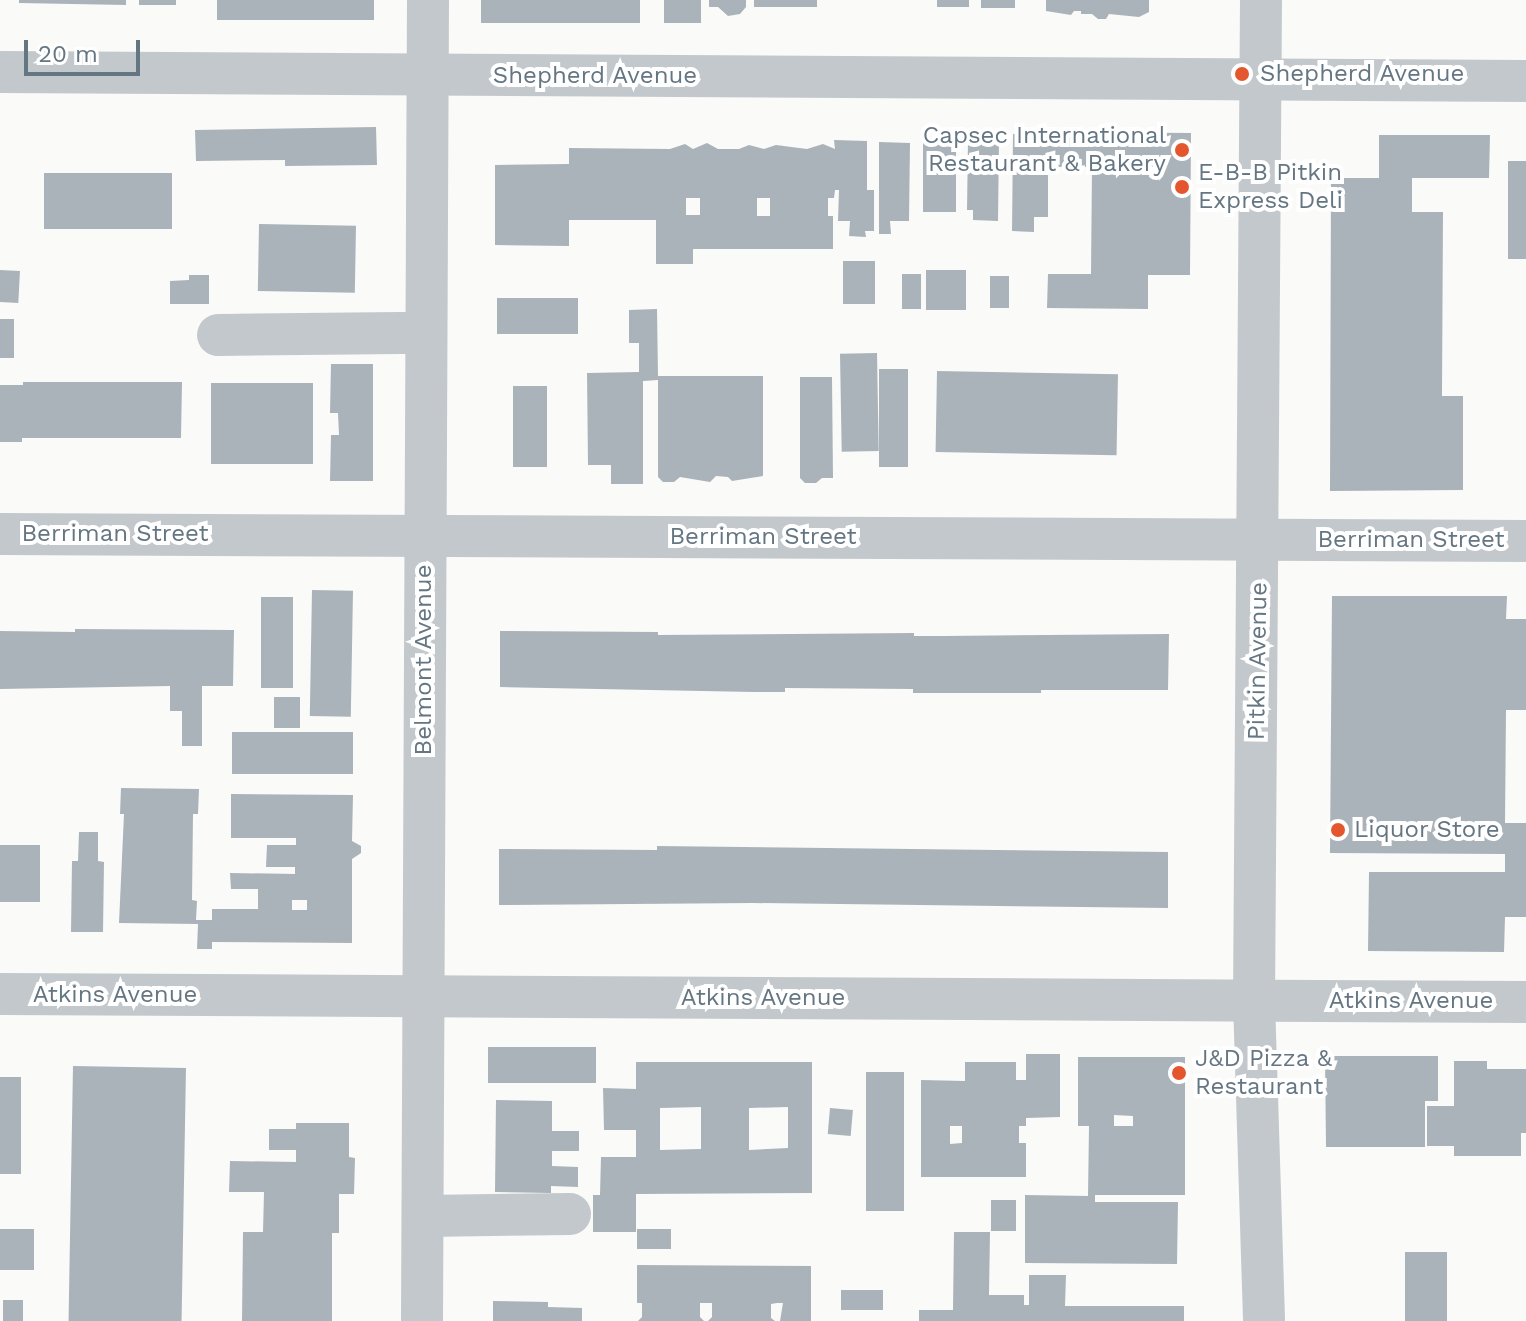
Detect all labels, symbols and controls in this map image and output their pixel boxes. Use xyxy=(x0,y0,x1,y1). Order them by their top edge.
scale bar xyxy=(28,24,144,74)
text: 20 m xyxy=(38,40,98,68)
place label: Shepherd Avenue xyxy=(1260,60,1465,88)
street label: Shepherd Avenue xyxy=(492,62,698,90)
marker: Shepherd Avenue xyxy=(1231,63,1253,85)
place label: Capsec International Restaurant & Bakery xyxy=(923,122,1166,178)
marker: Capsec International Restaurant & Bakery xyxy=(1173,141,1191,159)
place label: E-B-B Pitkin Express Deli xyxy=(1198,159,1343,215)
marker: E-B-B Pitkin Express Deli xyxy=(1173,178,1191,196)
street label: Berriman Street xyxy=(21,520,209,548)
street label: Berriman Street xyxy=(669,523,857,551)
street label: Berriman Street xyxy=(1317,526,1505,554)
street label: Belmont Avenue xyxy=(410,564,438,756)
street label: Pitkin Avenue xyxy=(1242,581,1274,741)
place label: Liquor Store xyxy=(1354,816,1500,844)
marker: Liquor Store xyxy=(1329,821,1347,839)
street label: Atkins Avenue xyxy=(32,981,198,1009)
street label: Atkins Avenue xyxy=(680,984,846,1012)
street label: Atkins Avenue xyxy=(1328,987,1494,1015)
place label: J&D Pizza & Restaurant xyxy=(1195,1045,1332,1101)
marker: J&D Pizza & Restaurant xyxy=(1170,1064,1188,1082)

